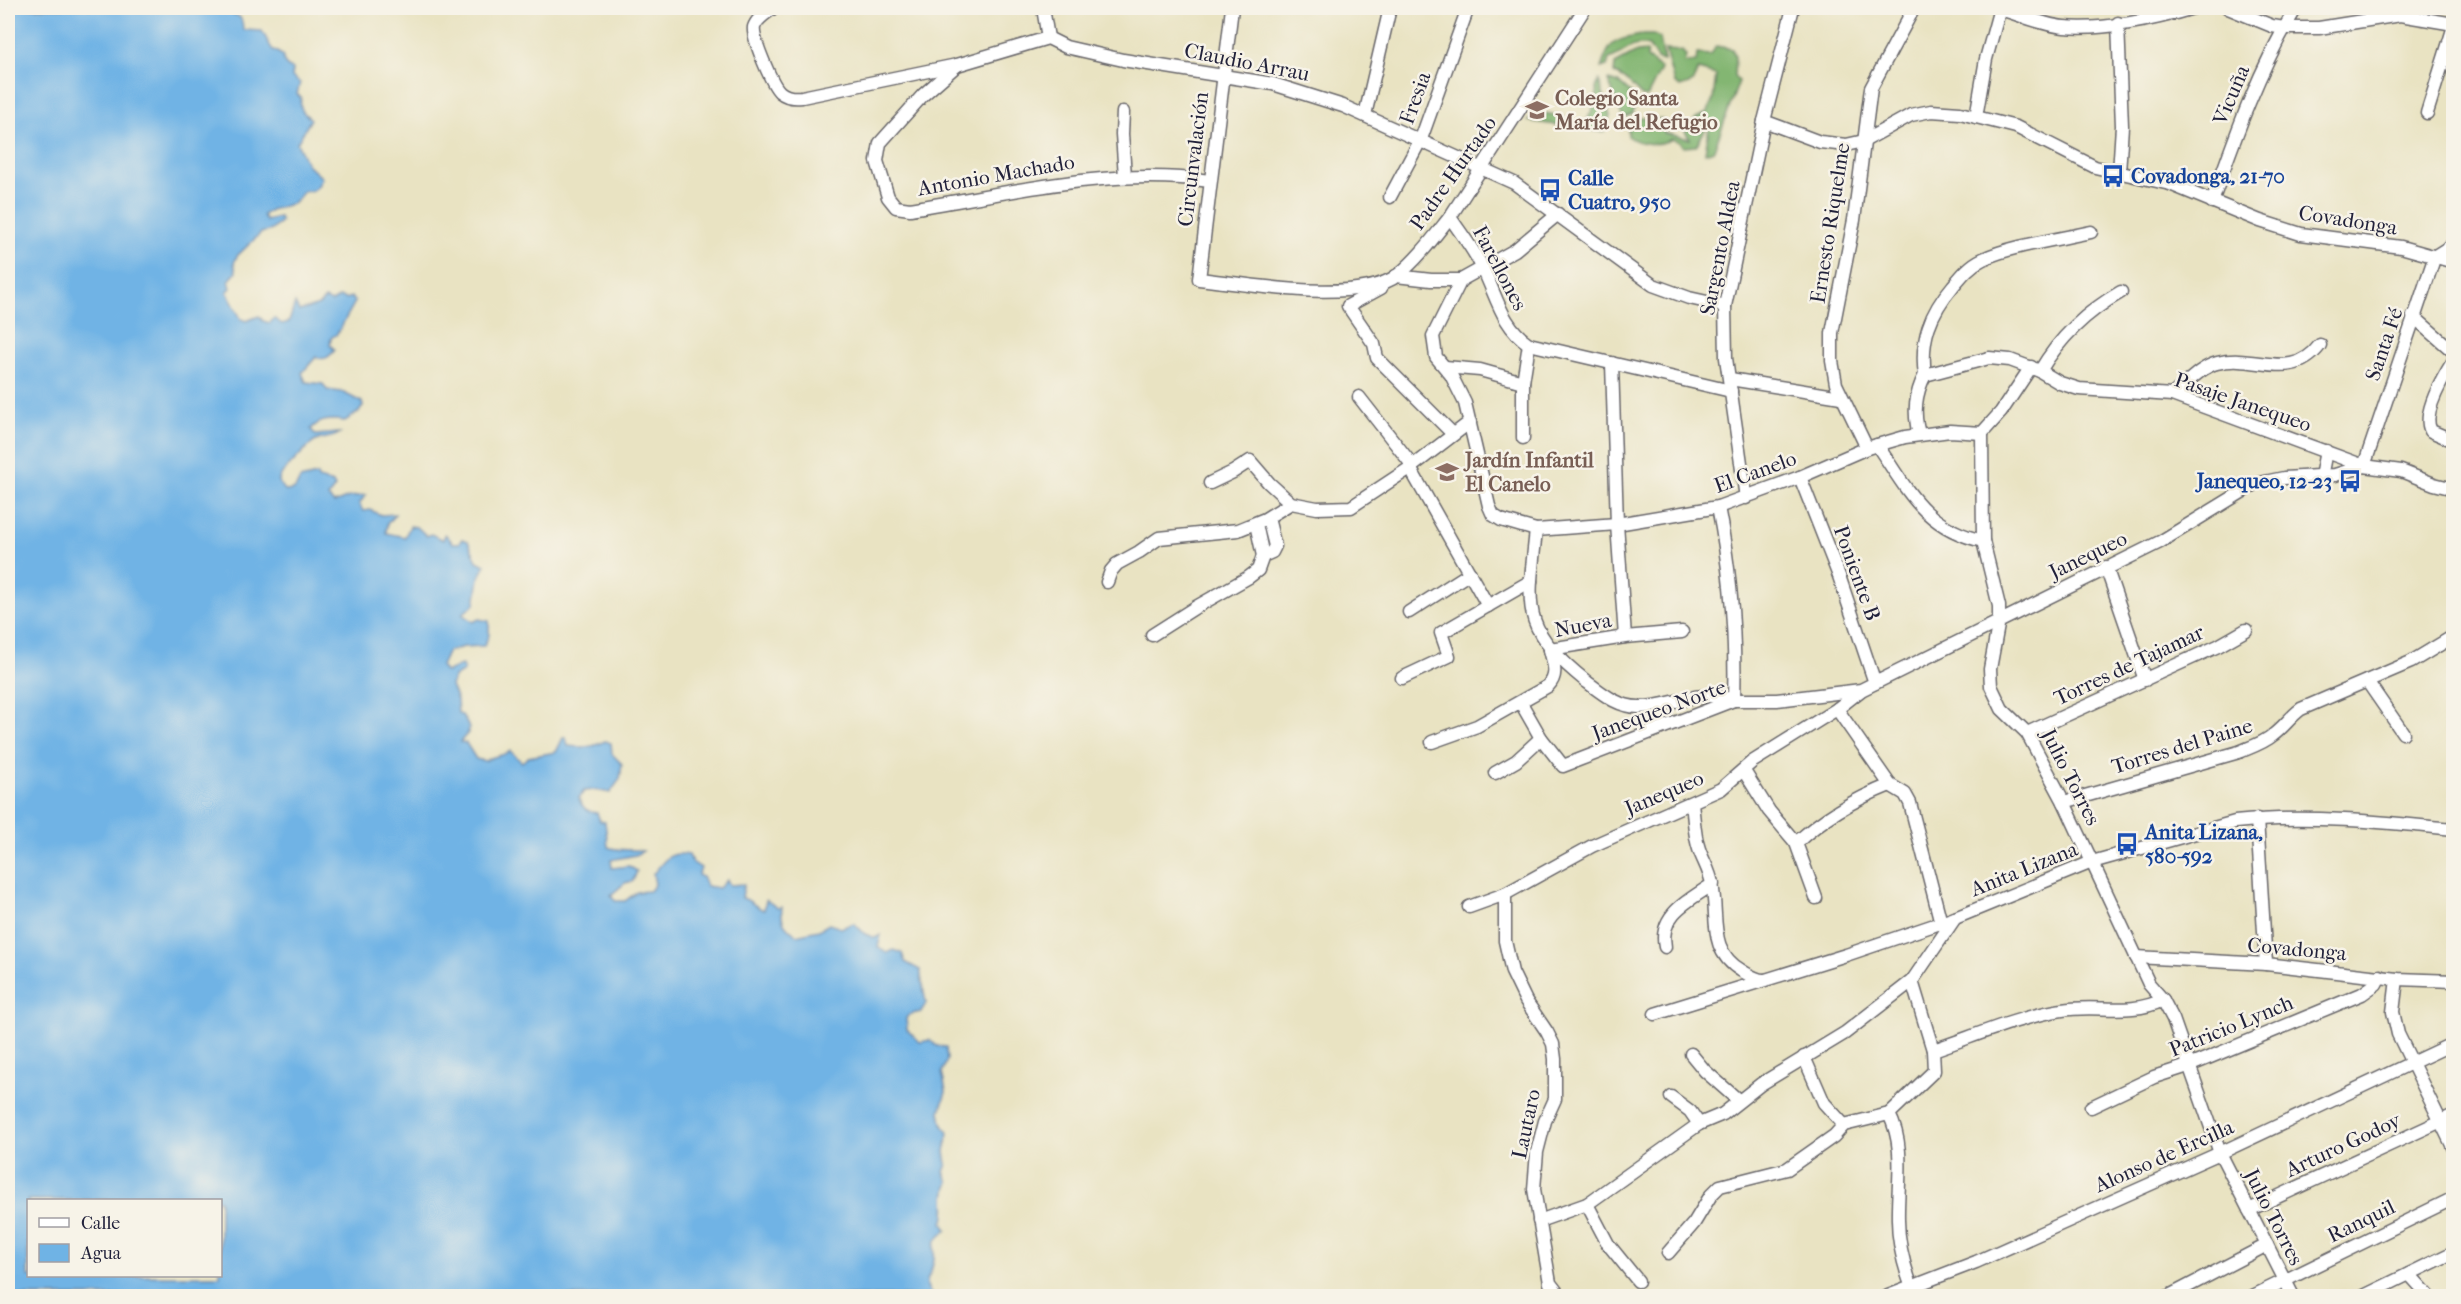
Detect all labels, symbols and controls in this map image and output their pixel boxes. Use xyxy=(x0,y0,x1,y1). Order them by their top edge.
street label: Claudio Arrau xyxy=(1182,38,1312,86)
street label: Vicuña xyxy=(2207,61,2254,129)
street label: Fresia xyxy=(1394,68,1436,128)
place label: Colegio Santa María del Refugio xyxy=(1554,86,1718,134)
street label: Circunvalación xyxy=(1173,90,1213,228)
school or university icon: Colegio Santa María del Refugio xyxy=(1524,97,1550,123)
street label: Padre Hurtado xyxy=(1405,111,1501,235)
street label: Ernesto Riquelme xyxy=(1805,141,1855,305)
street label: Antonio Machado xyxy=(915,149,1076,201)
bus stop icon: Covadonga, 21-70 xyxy=(2100,163,2126,189)
place label: Covadonga, 21-70 xyxy=(2131,164,2285,188)
place label: Calle Cuatro, 950 xyxy=(1568,166,1671,214)
bus stop icon: Calle Cuatro, 950 xyxy=(1537,177,1563,203)
street label: Sargento Aldea xyxy=(1695,178,1745,317)
street label: Covadonga xyxy=(2297,200,2399,240)
street label: Farellones xyxy=(1468,222,1532,315)
street label: Santa Fé xyxy=(2360,304,2408,384)
street label: Pasaje Janequeo xyxy=(2171,367,2315,437)
street label: El Canelo xyxy=(1711,446,1799,498)
place label: Jardín Infantil El Canelo xyxy=(1463,448,1594,496)
school or university icon: Jardín Infantil El Canelo xyxy=(1434,459,1460,485)
bus stop icon: Janequeo, 12-23 xyxy=(2337,468,2363,494)
place label: Janequeo, 12-23 xyxy=(2195,469,2332,493)
street label: Poniente B xyxy=(1829,522,1885,624)
street label: Janequeo xyxy=(2043,526,2131,585)
street label: Nueva xyxy=(1552,608,1614,642)
street label: Torres de Tajamar xyxy=(2050,620,2208,710)
street label: Janequeo Norte xyxy=(1587,675,1729,746)
street label: Torres del Paine xyxy=(2109,713,2255,779)
street label: Julio Torres xyxy=(2036,723,2106,829)
street label: Janequeo xyxy=(1619,766,1707,821)
place label: Anita Lizana, 580-592 xyxy=(2143,820,2263,868)
bus stop icon: Anita Lizana, 580-592 xyxy=(2114,831,2140,857)
street label: Anita Lizana xyxy=(1966,837,2081,902)
street label: Covadonga xyxy=(2246,933,2348,965)
street label: Patricio Lynch xyxy=(2166,990,2297,1062)
street label: Lautaro xyxy=(1507,1087,1545,1161)
street label: Arturo Godoy xyxy=(2281,1108,2405,1183)
street label: Alonso de Ercilla xyxy=(2090,1114,2238,1198)
street label: Julio Torres xyxy=(2239,1163,2309,1269)
street label: Ranquil xyxy=(2323,1194,2399,1248)
legend xyxy=(27,1199,222,1277)
text: Calle xyxy=(81,1213,120,1234)
text: Agua xyxy=(80,1243,122,1264)

